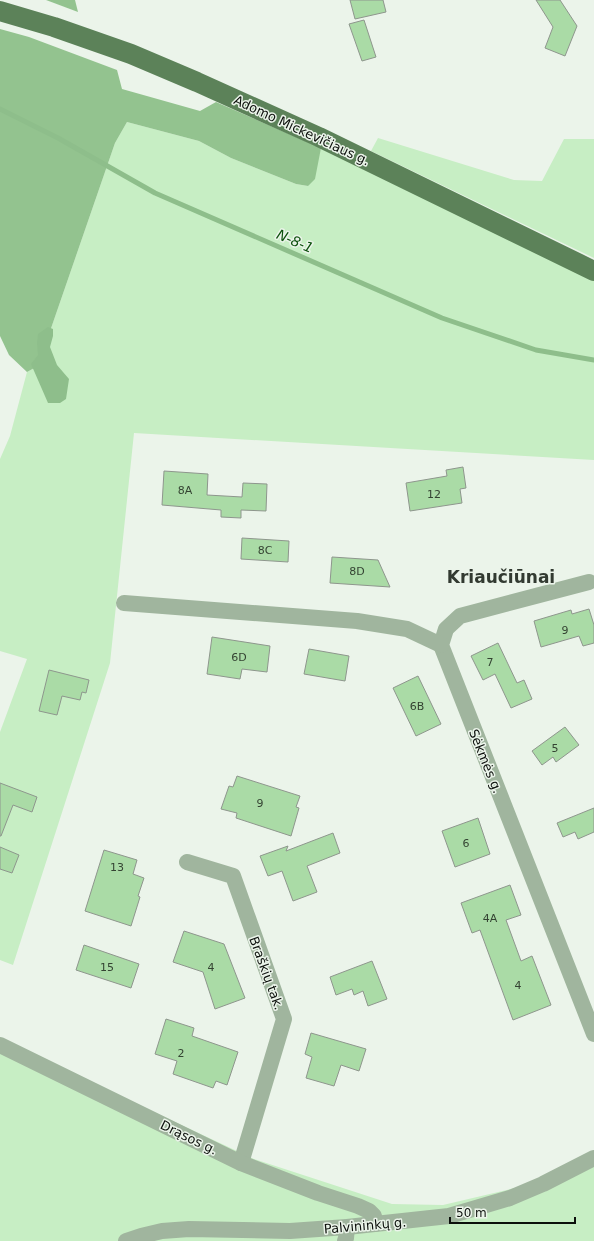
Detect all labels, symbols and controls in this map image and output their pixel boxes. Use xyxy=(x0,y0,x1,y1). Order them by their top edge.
street label: Adomo Mickevičiaus g. xyxy=(231,92,372,169)
water label: N-8-1 xyxy=(274,226,316,256)
house number: 8A xyxy=(178,484,193,497)
house number: 12 xyxy=(427,488,441,501)
house number: 8C xyxy=(258,544,273,557)
house number: 8D xyxy=(349,565,365,578)
district label: Kriaučiūnai xyxy=(447,567,555,587)
house number: 9 xyxy=(562,624,569,637)
house number: 6D xyxy=(231,651,247,664)
house number: 7 xyxy=(487,656,494,669)
house number: 6B xyxy=(410,700,424,713)
street label: Sėkmės g. xyxy=(466,727,505,795)
house number: 5 xyxy=(552,742,559,755)
house number: 9 xyxy=(257,797,264,810)
house number: 6 xyxy=(463,837,470,850)
house number: 13 xyxy=(110,861,124,874)
house number: 4A xyxy=(483,912,498,925)
street label: Braškių tak. xyxy=(246,934,287,1012)
house number: 15 xyxy=(100,961,114,974)
house number: 4 xyxy=(208,961,215,974)
house number: 4 xyxy=(515,979,522,992)
house number: 2 xyxy=(178,1047,185,1060)
street label: Drąsos g. xyxy=(158,1117,220,1158)
scale bar xyxy=(450,1199,575,1225)
text: 50 m xyxy=(456,1206,487,1220)
street label: Palvininkų g. xyxy=(323,1214,407,1237)

